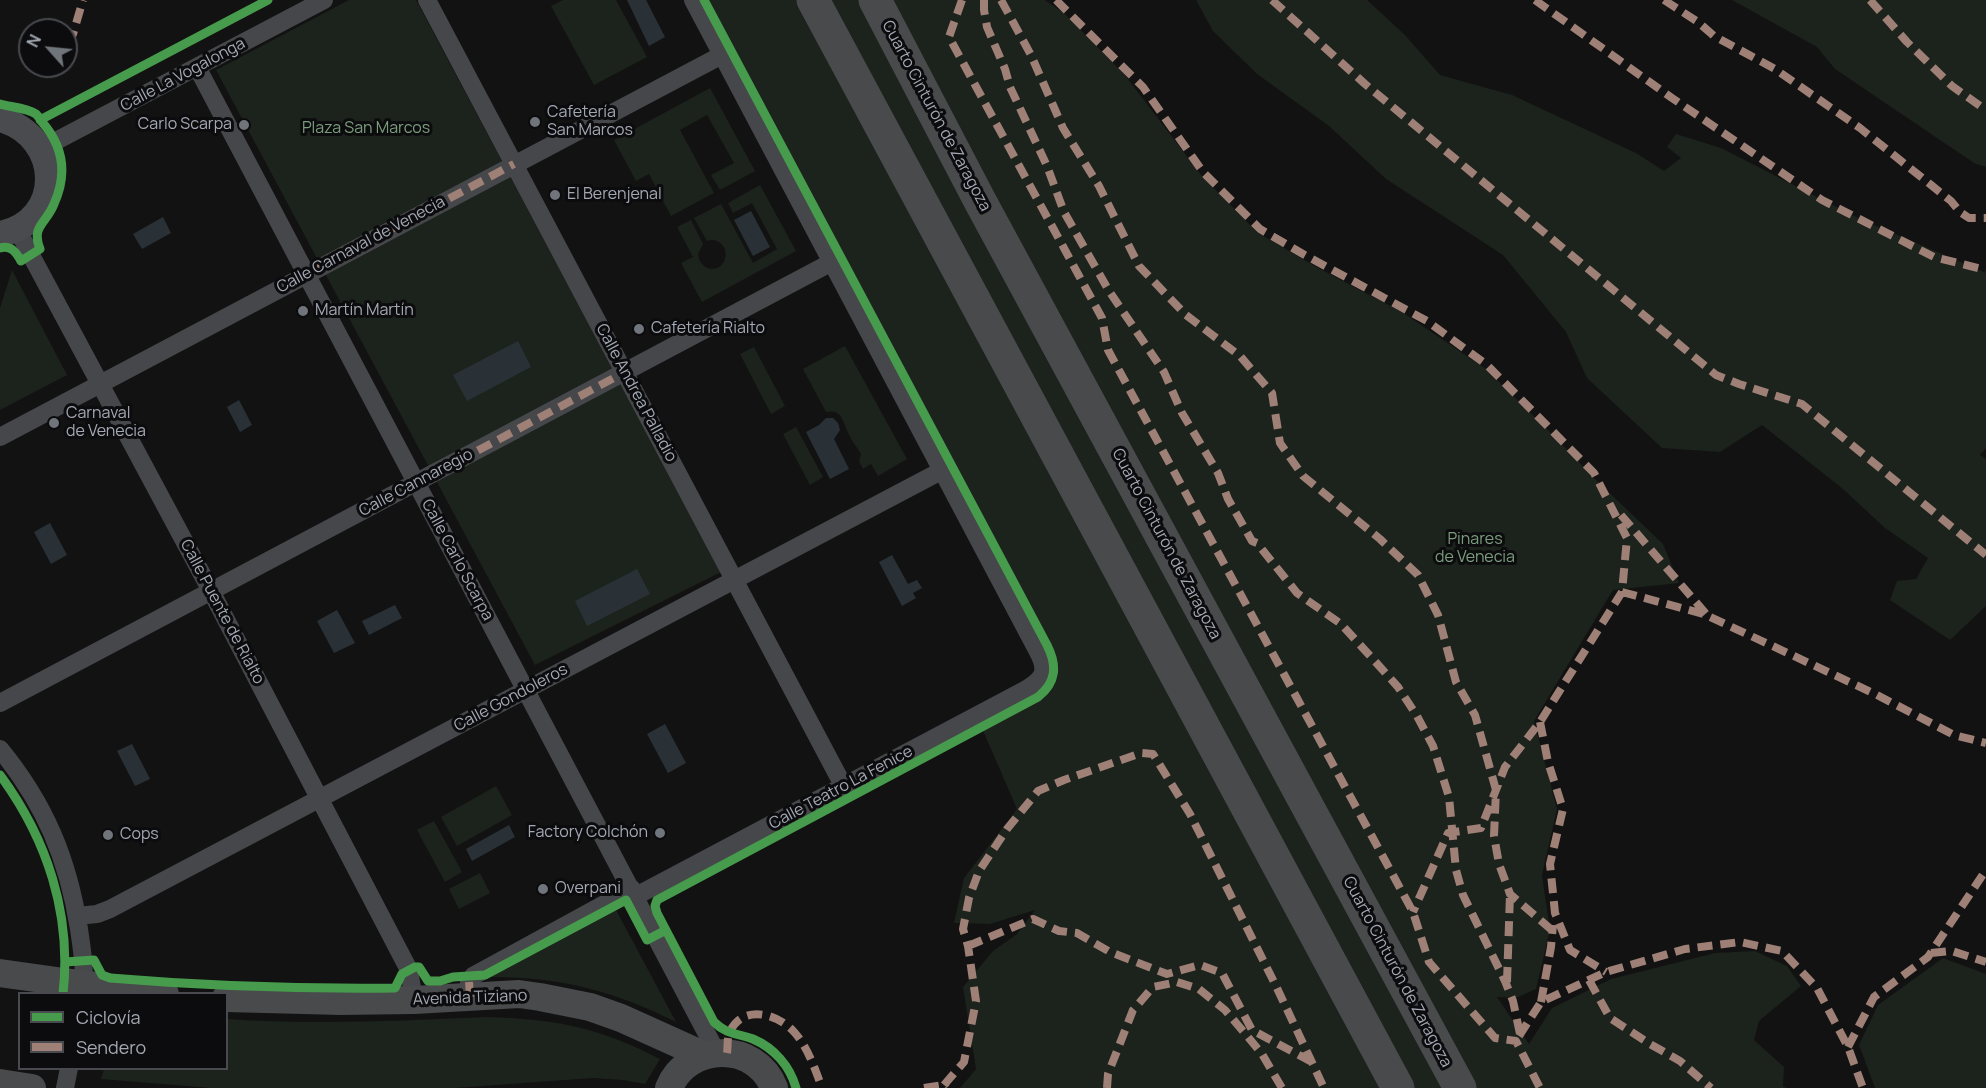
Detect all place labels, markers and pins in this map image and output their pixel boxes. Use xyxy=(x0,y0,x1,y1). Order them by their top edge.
place label: Cafetería San Marcos xyxy=(547,103,633,141)
place label: Carlo Scarpa xyxy=(138,115,232,135)
marker: Cafetería San Marcos xyxy=(528,115,542,129)
marker: Carlo Scarpa xyxy=(237,118,251,132)
place label: El Berenjenal xyxy=(567,185,662,205)
marker: El Berenjenal xyxy=(548,188,562,202)
place label: Martín Martín xyxy=(315,301,414,321)
marker: Martín Martín xyxy=(296,304,310,318)
place label: Cafetería Rialto xyxy=(651,319,765,339)
marker: Cafetería Rialto xyxy=(632,322,646,336)
place label: Carnaval de Venecia xyxy=(66,404,146,442)
marker: Carnaval de Venecia xyxy=(47,416,61,430)
place label: Factory Colchón xyxy=(528,823,648,843)
place label: Cops xyxy=(120,825,159,845)
marker: Factory Colchón xyxy=(653,826,667,840)
marker: Cops xyxy=(101,828,115,842)
place label: Overpani xyxy=(555,879,621,899)
marker: Overpani xyxy=(536,882,550,896)

